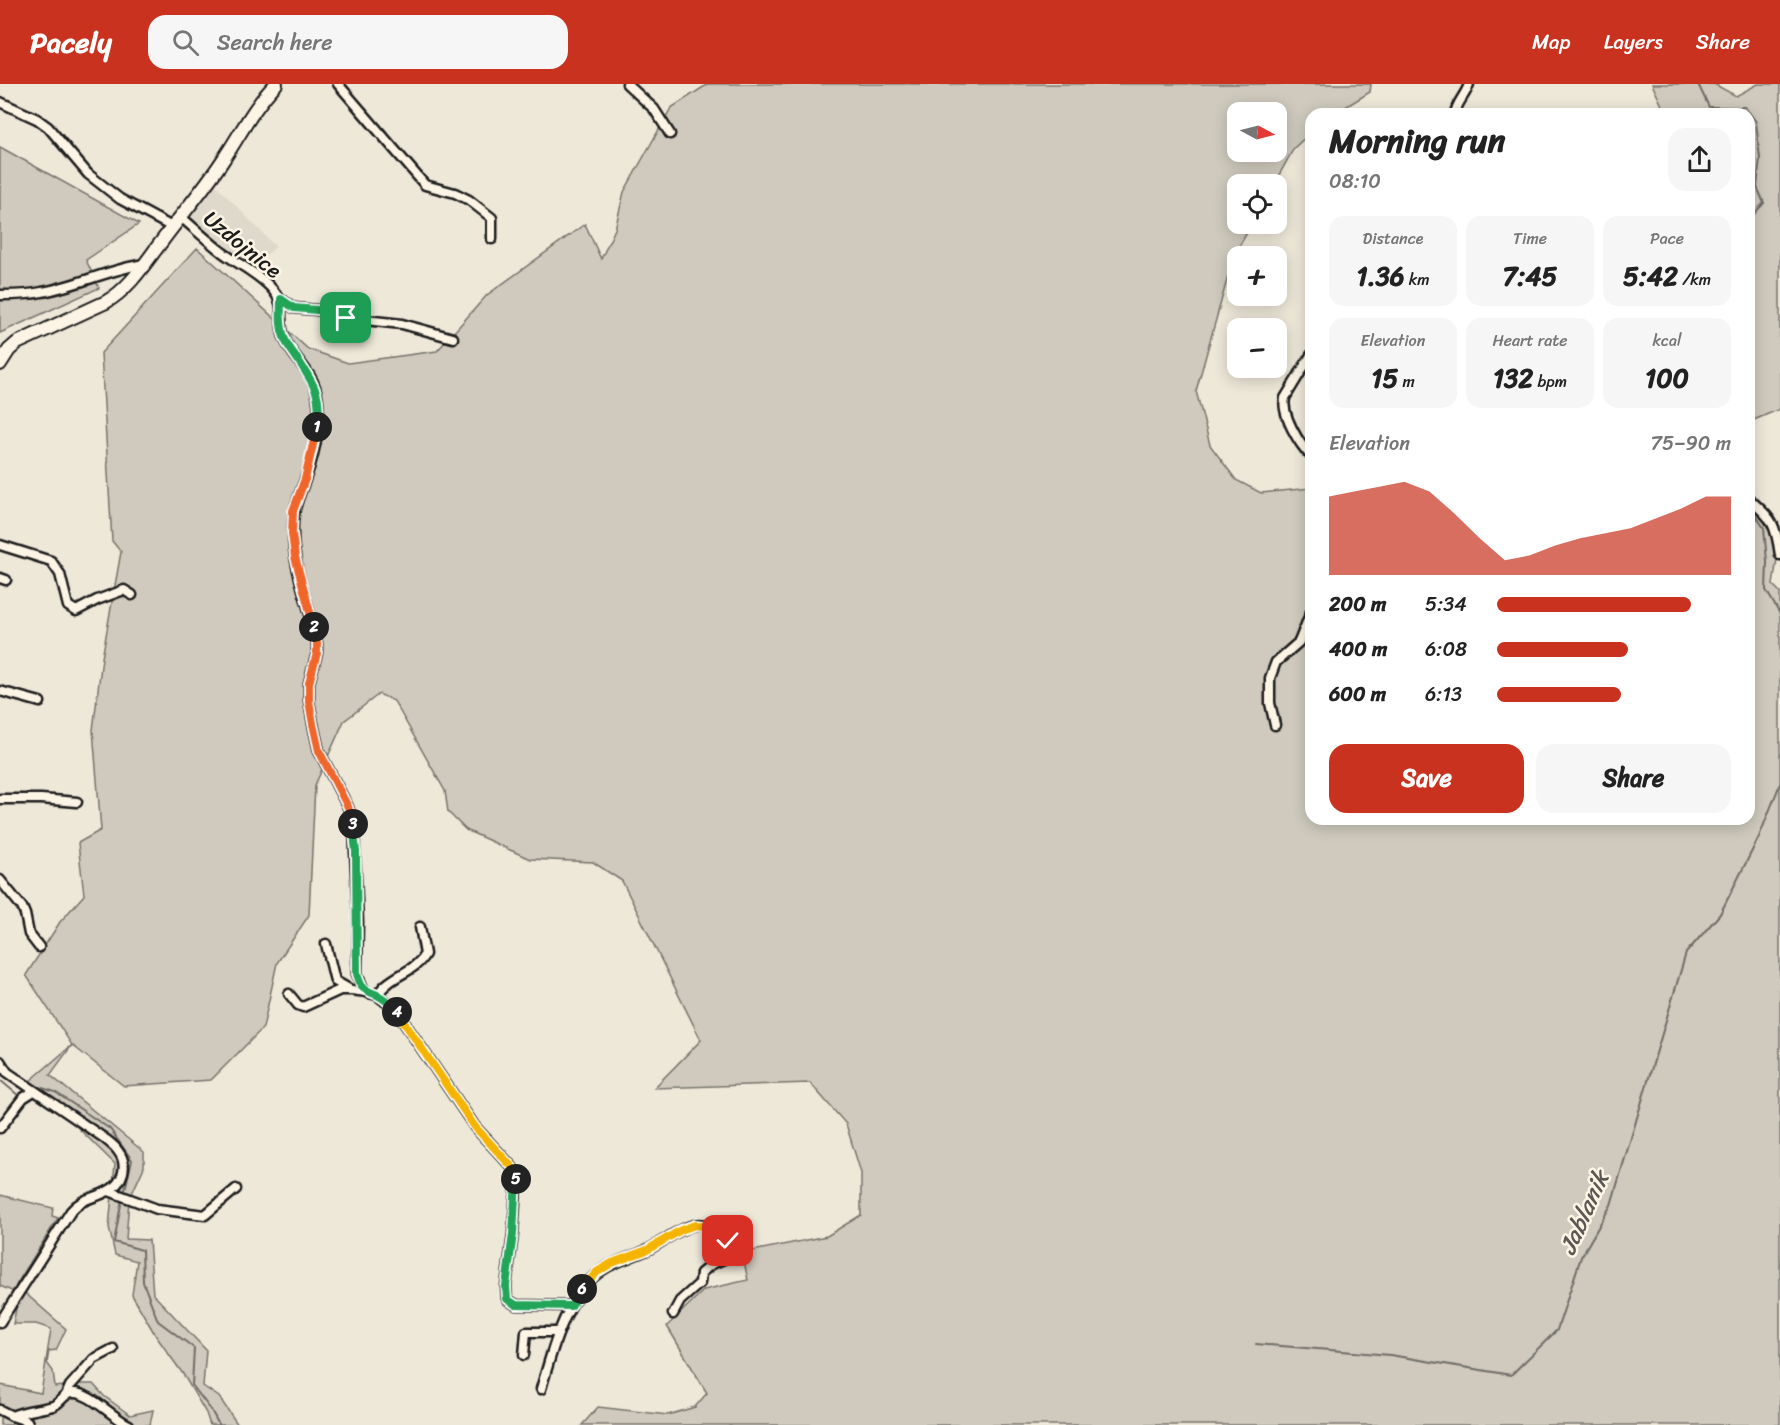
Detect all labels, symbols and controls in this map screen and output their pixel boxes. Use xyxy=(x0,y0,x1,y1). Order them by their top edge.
search box xyxy=(148,15,568,69)
text: Pacely xyxy=(30,18,112,67)
text: Search here xyxy=(217,23,333,62)
text: Map xyxy=(1532,23,1571,61)
text: Layers xyxy=(1604,23,1663,61)
text: Share xyxy=(1696,23,1750,61)
icon: search xyxy=(169,26,202,59)
north arrow xyxy=(1227,102,1287,162)
map controls xyxy=(1227,102,1287,378)
text: Morning run xyxy=(1329,112,1505,170)
button: share xyxy=(1668,128,1731,191)
text: 08:10 xyxy=(1329,164,1381,199)
button: locate xyxy=(1227,174,1287,234)
street label: Uzdojnice xyxy=(194,200,291,289)
text: Distance xyxy=(1363,224,1423,253)
text: Time xyxy=(1513,224,1547,253)
text: Pace xyxy=(1650,224,1684,253)
button: + xyxy=(1227,246,1287,306)
text: 1.36 xyxy=(1356,253,1405,299)
text: 7:45 xyxy=(1503,253,1557,299)
text: 5:42 xyxy=(1623,253,1678,299)
text: km xyxy=(1405,265,1430,294)
text: /km xyxy=(1678,265,1711,294)
pin xyxy=(320,292,371,343)
icon: arrive xyxy=(329,301,362,334)
button: − xyxy=(1227,318,1287,378)
text: Elevation xyxy=(1361,326,1425,355)
text: Heart rate xyxy=(1492,326,1568,355)
text: kcal xyxy=(1652,326,1682,355)
text: 15 xyxy=(1371,355,1398,401)
text: 132 xyxy=(1493,355,1533,401)
text: 100 xyxy=(1645,355,1689,401)
text: m xyxy=(1398,367,1415,396)
text: bpm xyxy=(1533,367,1567,396)
pin: 1 xyxy=(302,412,332,442)
text: 1 xyxy=(314,412,320,441)
text: Elevation xyxy=(1329,426,1410,461)
text: 75–90 m xyxy=(1651,426,1731,461)
text: 200 m xyxy=(1329,587,1386,622)
text: 5:34 xyxy=(1425,587,1467,622)
pin: 2 xyxy=(299,612,329,642)
text: 2 xyxy=(309,612,319,641)
text: 400 m xyxy=(1329,632,1387,667)
text: 6:08 xyxy=(1425,632,1467,667)
text: 600 m xyxy=(1329,677,1386,712)
text: 6:13 xyxy=(1425,677,1462,712)
button: Save xyxy=(1329,744,1524,813)
button: Share xyxy=(1536,744,1731,813)
pin: 3 xyxy=(338,809,368,839)
text: 3 xyxy=(349,809,357,838)
pin: 4 xyxy=(382,997,412,1027)
text: 4 xyxy=(392,997,402,1026)
water label: Jablanik xyxy=(1547,1161,1622,1262)
pin: 5 xyxy=(501,1164,531,1194)
text: 5 xyxy=(511,1164,521,1193)
pin xyxy=(702,1215,753,1266)
icon: check xyxy=(711,1224,744,1257)
pin: 6 xyxy=(567,1274,597,1304)
text: 6 xyxy=(577,1274,587,1303)

